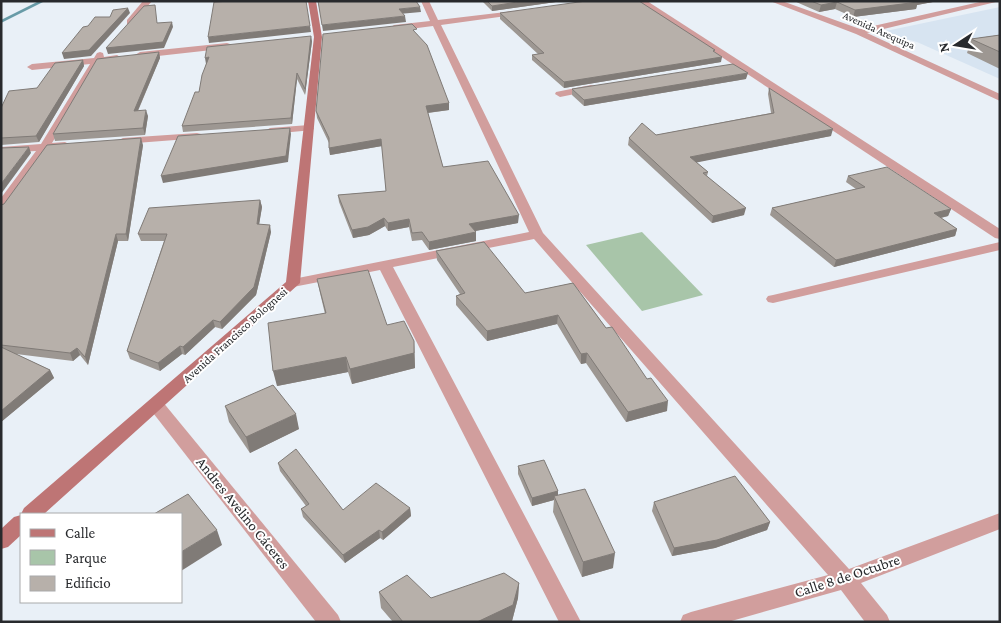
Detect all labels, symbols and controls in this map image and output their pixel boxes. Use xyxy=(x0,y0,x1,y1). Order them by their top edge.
street label: Avenida Arequipa xyxy=(841,9,917,52)
north arrow xyxy=(931,20,981,70)
text: N xyxy=(934,41,952,54)
street label: Avenida Francisco Bolognesi xyxy=(180,284,290,386)
street label: Andres Avelino Cáceres xyxy=(193,454,293,572)
legend xyxy=(20,513,182,603)
text: Calle xyxy=(65,525,96,541)
text: Parque xyxy=(65,550,107,567)
street label: Calle 8 de Octubre xyxy=(792,551,902,601)
text: Edificio xyxy=(65,575,111,591)

